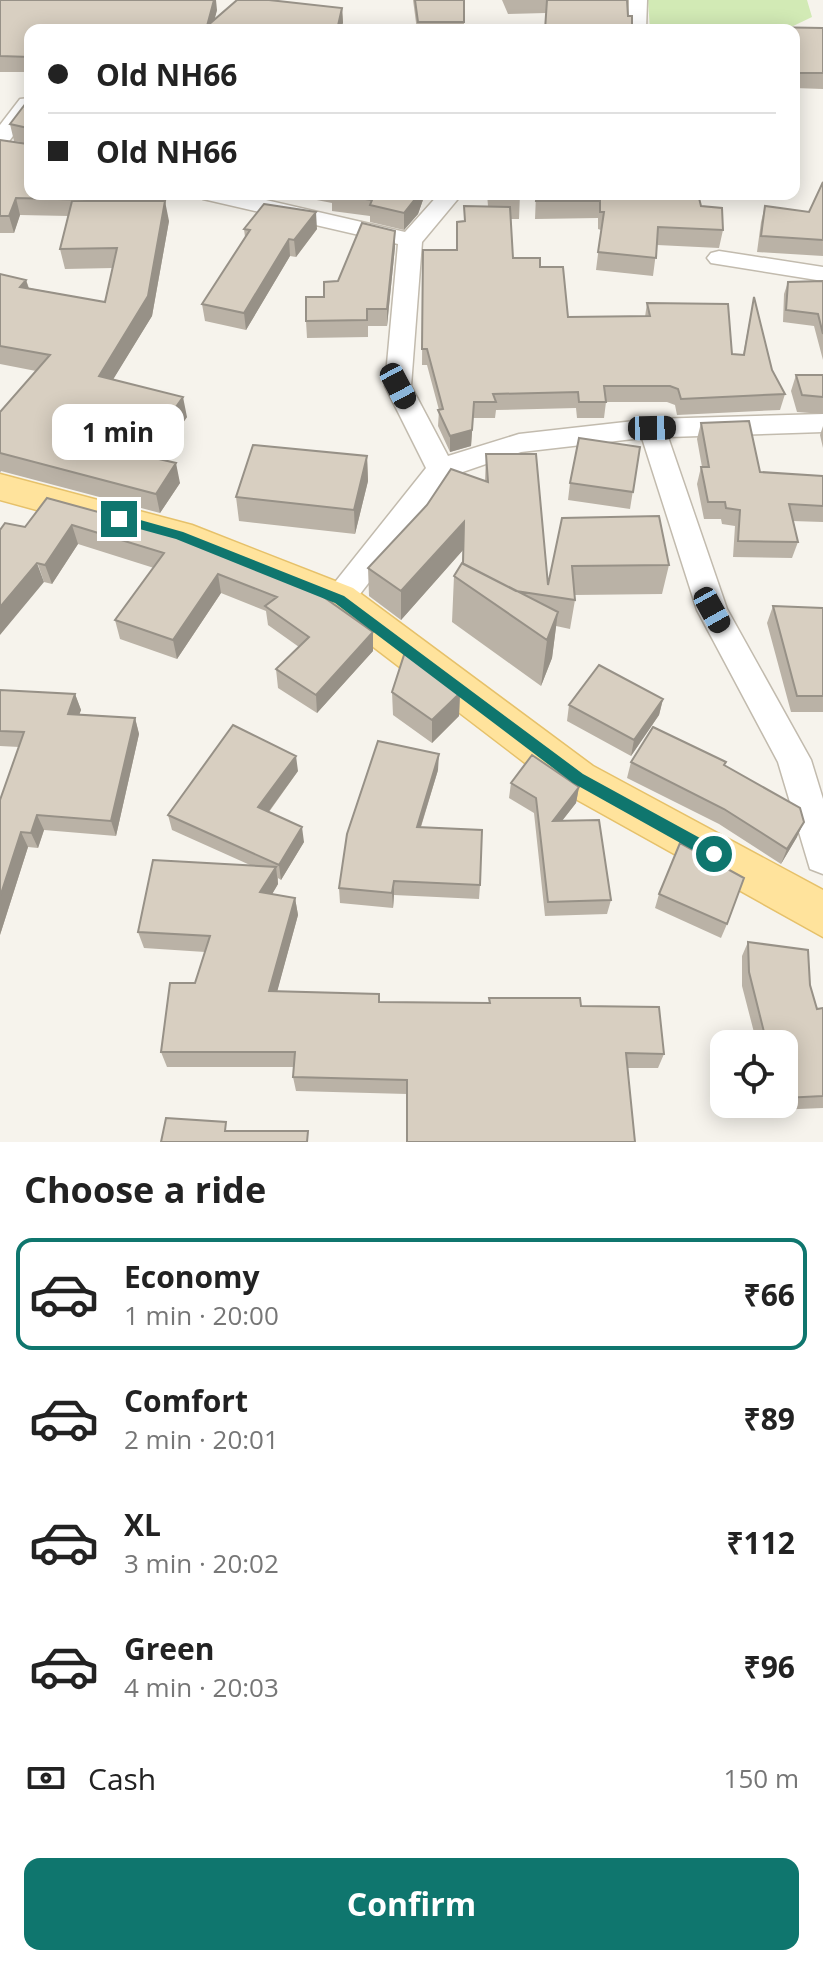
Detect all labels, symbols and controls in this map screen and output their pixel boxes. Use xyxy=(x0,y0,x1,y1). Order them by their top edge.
text: Old NH66 xyxy=(96,54,237,95)
text: Old NH66 xyxy=(96,131,237,172)
car xyxy=(376,359,420,413)
callout: 1 min xyxy=(53,403,185,459)
text: 1 min xyxy=(82,414,154,450)
car xyxy=(628,416,676,440)
route end xyxy=(101,501,137,537)
car xyxy=(690,583,734,637)
route start xyxy=(696,836,732,872)
map controls xyxy=(710,1030,798,1118)
button: locate xyxy=(710,1030,798,1118)
text: Choose a ride xyxy=(24,1165,266,1214)
text: Economy xyxy=(124,1256,260,1297)
icon: car xyxy=(28,1258,100,1330)
text: ₹66 xyxy=(744,1274,795,1315)
text: 1 min · 20:00 xyxy=(124,1297,279,1333)
text: Comfort xyxy=(124,1380,248,1421)
icon: car xyxy=(28,1382,100,1454)
text: ₹89 xyxy=(744,1398,795,1439)
text: 2 min · 20:01 xyxy=(124,1421,279,1457)
text: XL xyxy=(124,1504,161,1545)
icon: car xyxy=(28,1506,100,1578)
text: ₹112 xyxy=(726,1522,795,1563)
text: 3 min · 20:02 xyxy=(124,1545,279,1581)
text: Green xyxy=(124,1628,215,1669)
icon: car xyxy=(28,1630,100,1702)
text: ₹96 xyxy=(744,1646,795,1687)
text: 4 min · 20:03 xyxy=(124,1669,279,1705)
icon: cash xyxy=(24,1756,68,1800)
text: Cash xyxy=(88,1758,156,1799)
text: 150 m xyxy=(724,1760,799,1796)
button: Confirm xyxy=(24,1858,799,1950)

